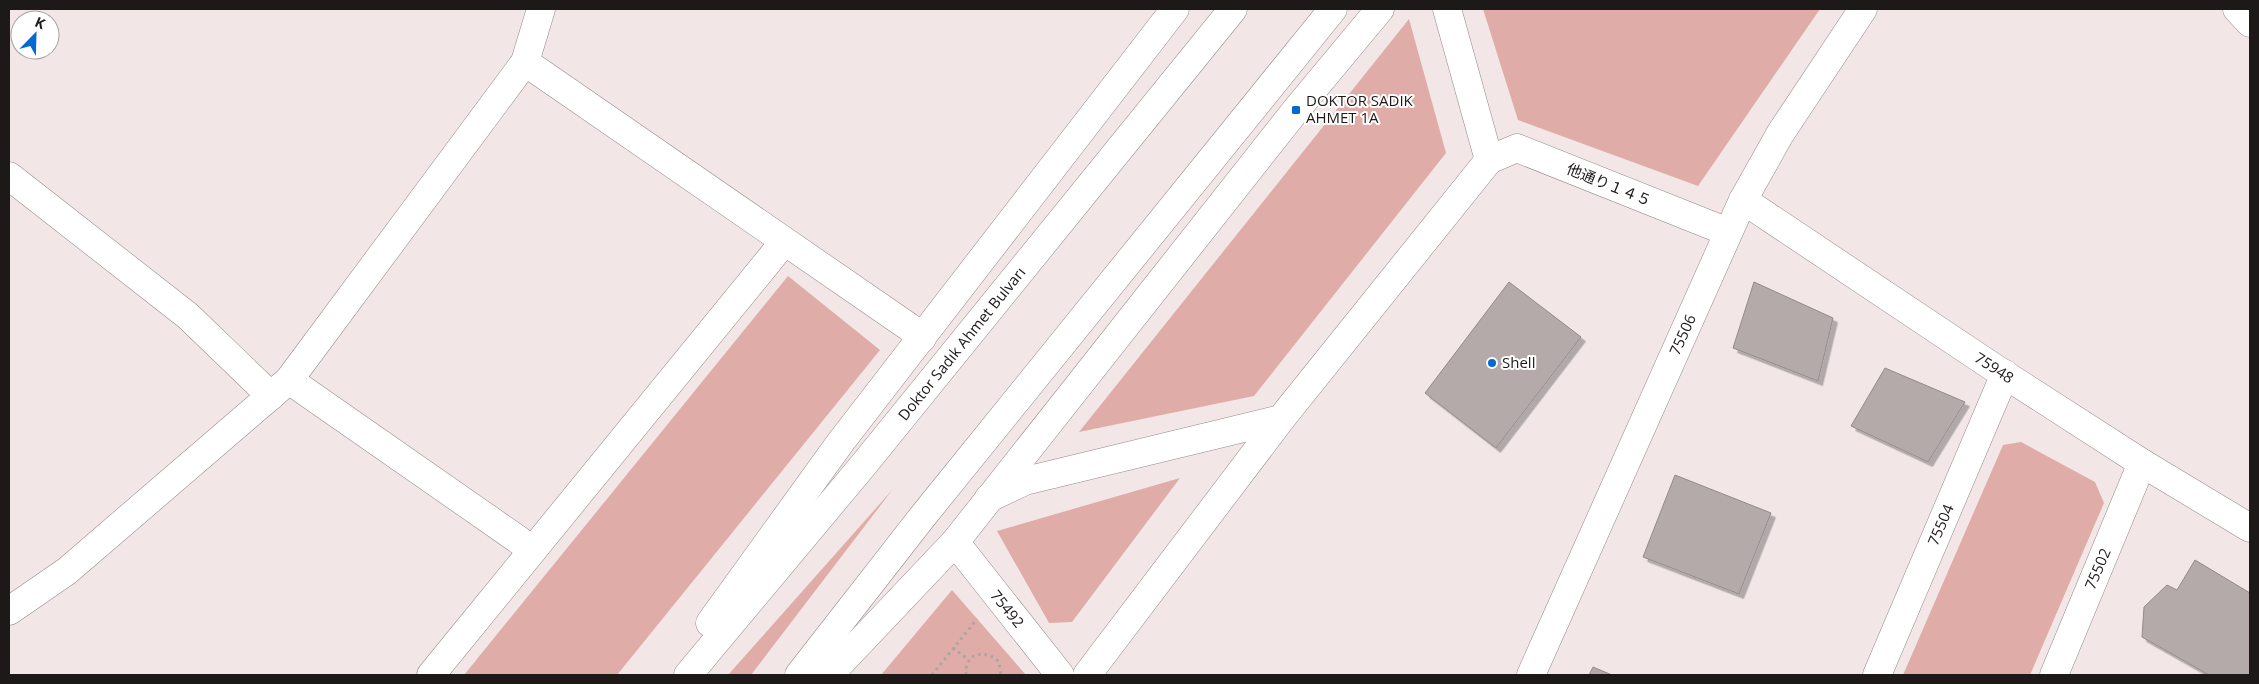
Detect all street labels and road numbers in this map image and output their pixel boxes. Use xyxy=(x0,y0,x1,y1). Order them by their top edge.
street label: 他通り１４５ xyxy=(1564,158,1655,210)
street label: Doktor Sadık Ahmet Bulvarı xyxy=(893,262,1029,424)
street label: 75506 xyxy=(1664,311,1700,358)
street label: 75948 xyxy=(1971,347,2018,387)
street label: 75504 xyxy=(1922,501,1958,548)
street label: 75502 xyxy=(2079,545,2115,592)
street label: 75492 xyxy=(987,585,1029,631)

